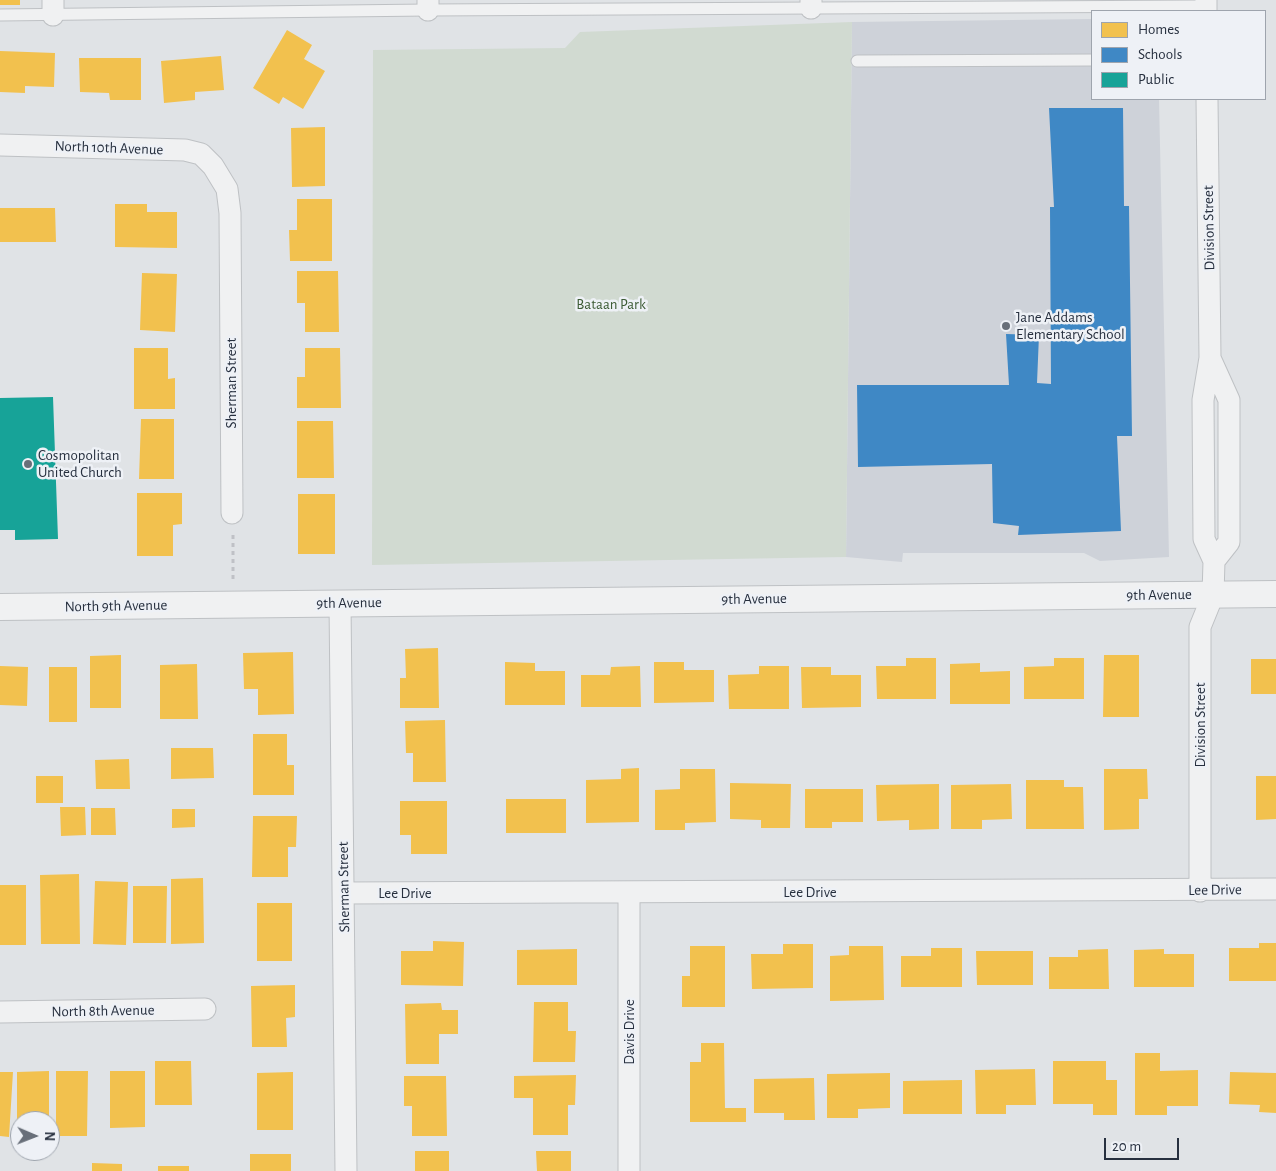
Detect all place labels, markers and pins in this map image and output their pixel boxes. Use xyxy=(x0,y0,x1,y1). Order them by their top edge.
place label: Jane Addams Elementary School xyxy=(1016,308,1125,343)
marker: Jane Addams Elementary School xyxy=(1000,320,1012,332)
place label: Cosmopolitan United Church xyxy=(38,446,122,481)
marker: Cosmopolitan United Church xyxy=(22,458,34,470)

